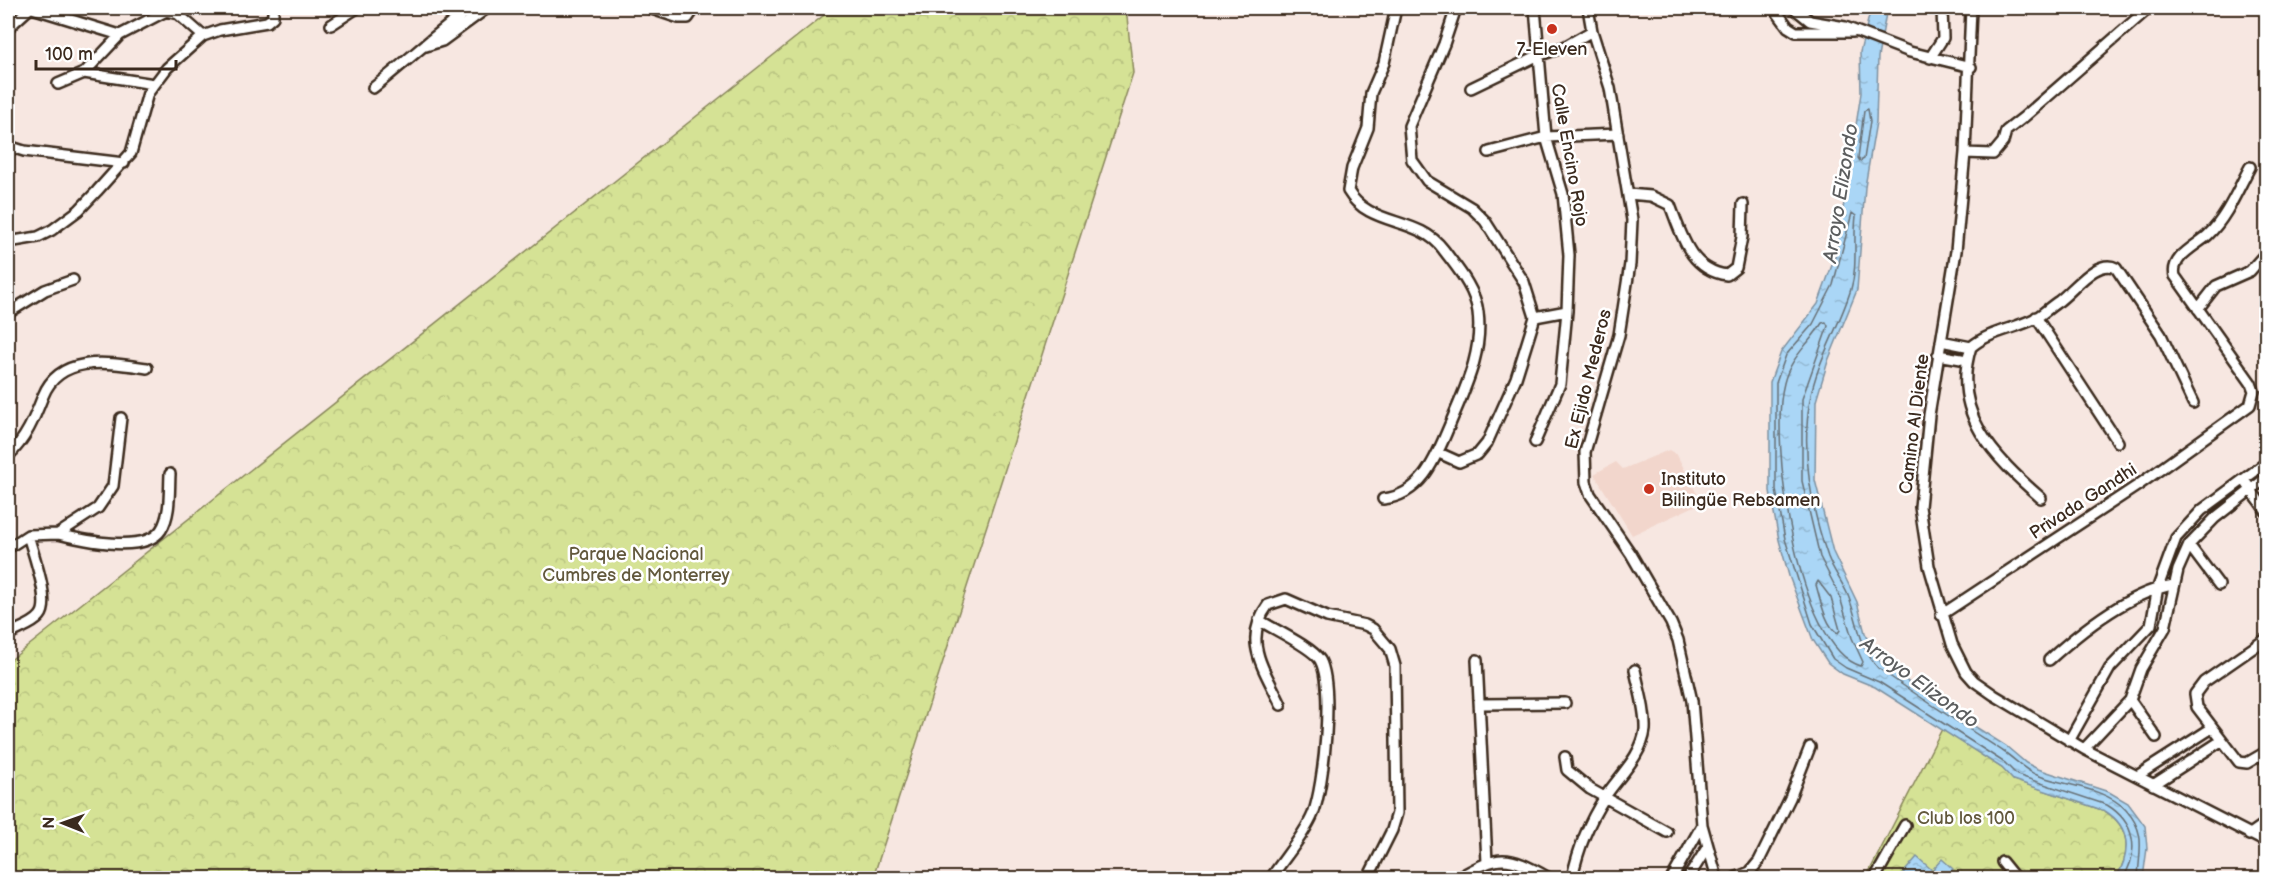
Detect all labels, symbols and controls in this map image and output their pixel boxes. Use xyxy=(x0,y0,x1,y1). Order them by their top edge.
marker: 7-Eleven xyxy=(1545,22,1559,36)
scale bar xyxy=(36,33,176,71)
place label: 7-Eleven xyxy=(1516,39,1588,60)
text: 100 m xyxy=(45,44,93,65)
street label: Calle Encino Rojo xyxy=(1547,82,1592,228)
water label: Arroyo Elizondo xyxy=(1818,122,1864,266)
street label: Ex Ejido Mederos xyxy=(1561,307,1616,451)
street label: Camino Al Diente xyxy=(1895,352,1934,495)
street label: Privada Gandhi xyxy=(2026,459,2141,544)
place label: Instituto Bilingüe Rebsamen xyxy=(1661,469,1820,511)
marker: Instituto Bilingüe Rebsamen xyxy=(1642,482,1656,496)
park label: Parque Nacional Cumbres de Monterrey xyxy=(542,544,730,586)
water label: Arroyo Elizondo xyxy=(1855,631,1983,734)
north arrow xyxy=(33,793,93,853)
park label: Club los 100 xyxy=(1917,808,2015,829)
text: N xyxy=(40,817,59,829)

